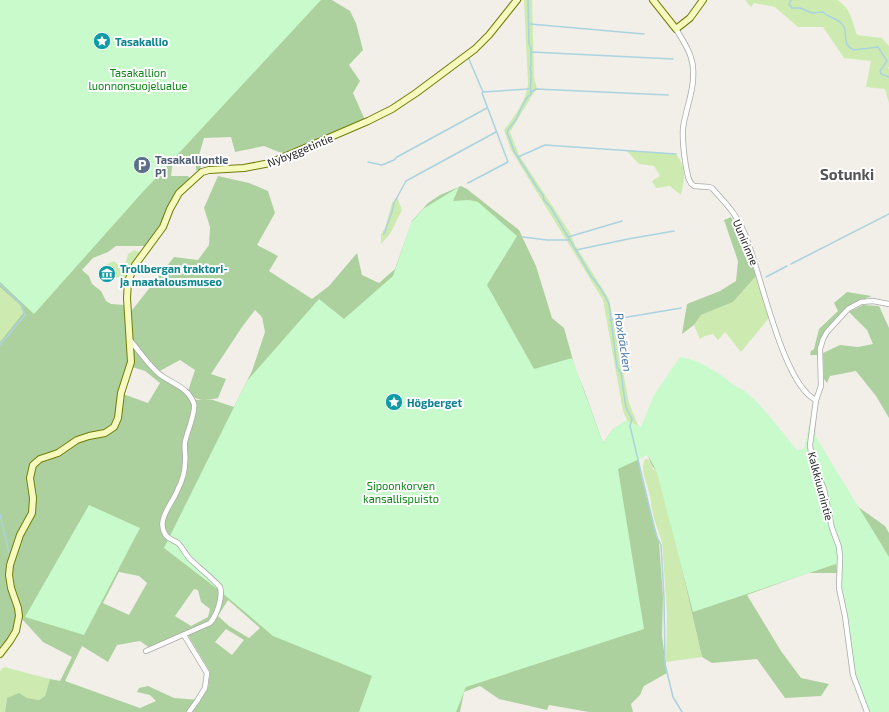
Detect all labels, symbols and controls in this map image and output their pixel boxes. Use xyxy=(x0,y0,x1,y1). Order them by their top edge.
place icon: Tasakallio xyxy=(92,31,112,51)
place label: Tasakallio xyxy=(115,35,169,48)
park label: Tasakallion luonnonsuojelualue xyxy=(89,66,188,93)
street label: Nybyggetintie xyxy=(265,131,335,169)
place label: Tasakalliontie P1 xyxy=(155,153,229,179)
parking icon: Tasakalliontie P1 xyxy=(132,155,152,175)
district label: Sotunki xyxy=(820,165,874,183)
street label: Uunirinne xyxy=(731,217,762,267)
place label: Trollbergan traktori- ja maatalousmuseo xyxy=(120,262,228,289)
museum icon: Trollbergan traktori- ja maatalousmuseo xyxy=(97,264,117,284)
water label: Roxbäcken xyxy=(612,312,636,372)
place icon: Högberget xyxy=(384,392,404,412)
place label: Högberget xyxy=(407,396,462,409)
street label: Kalkkiuunintie xyxy=(806,450,836,522)
park label: Sipoonkorven kansallispuisto xyxy=(363,479,439,505)

